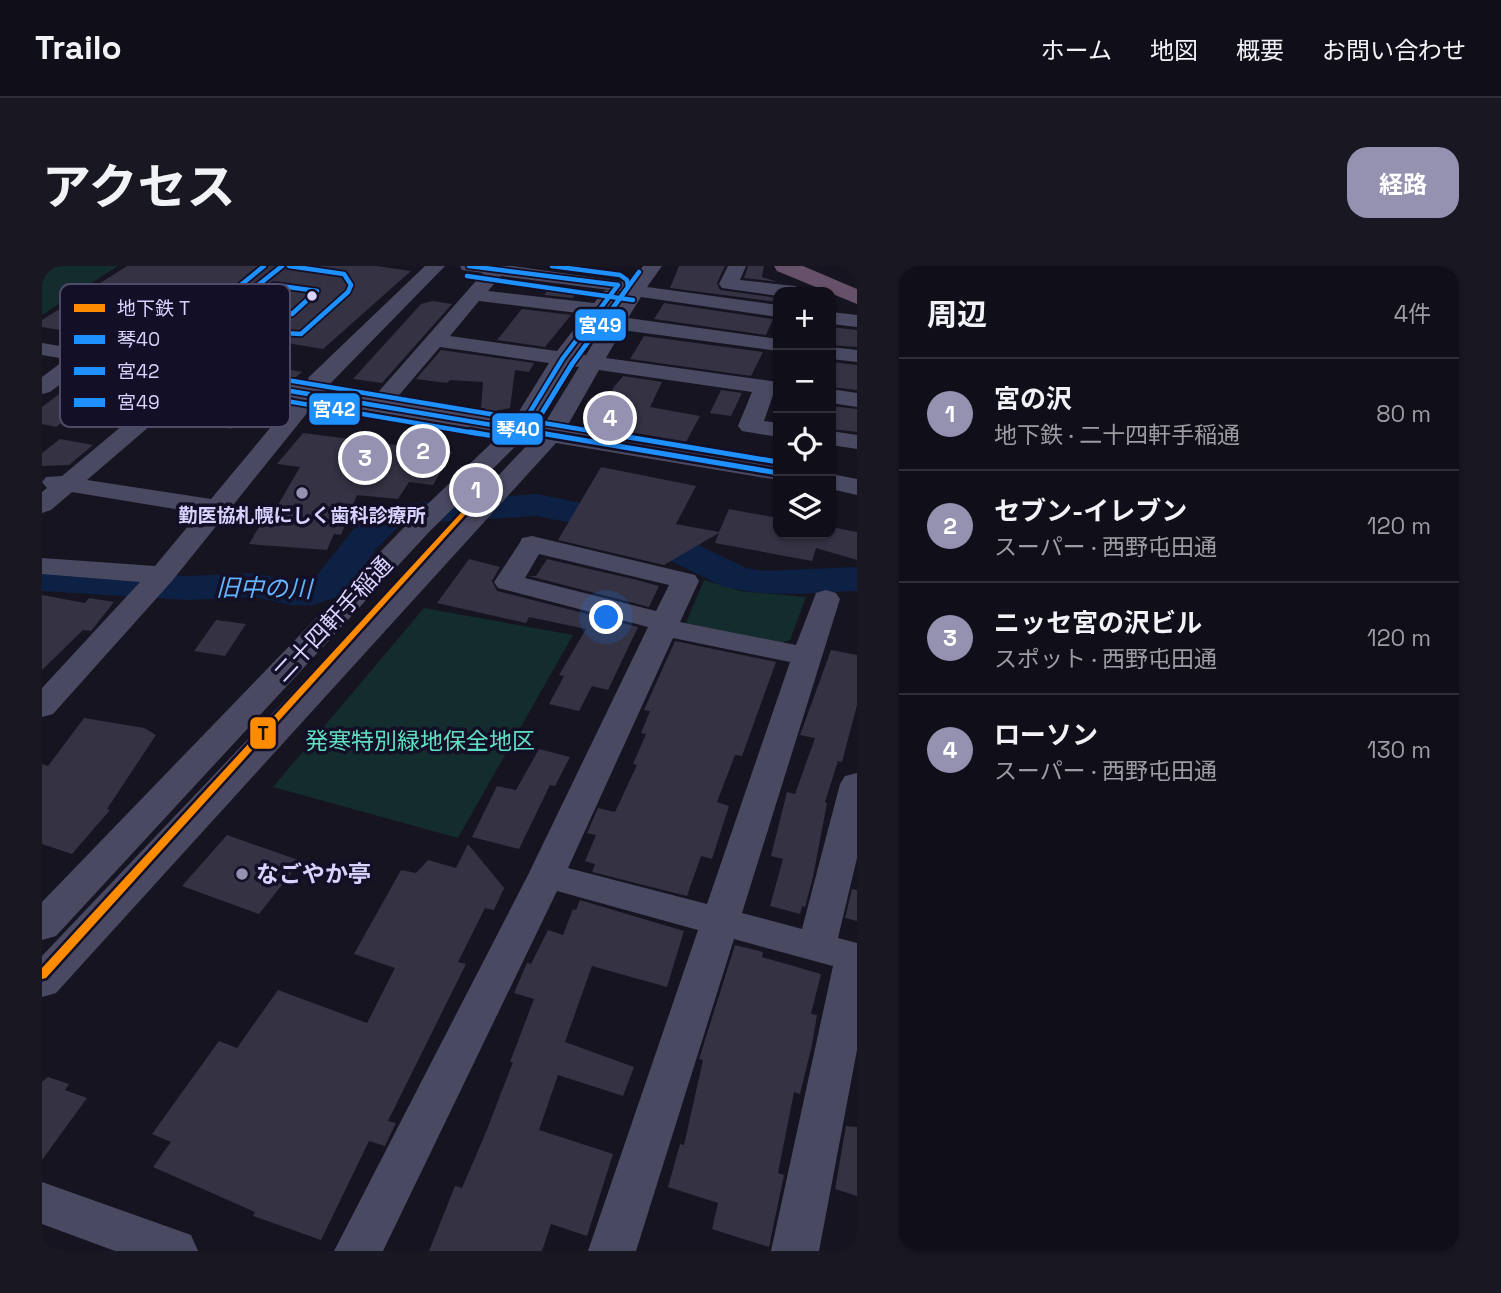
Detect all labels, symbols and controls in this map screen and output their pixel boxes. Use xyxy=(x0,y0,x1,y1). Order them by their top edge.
text: Trailo xyxy=(35,27,122,69)
text: ホーム xyxy=(1041,35,1112,66)
text: 地図 xyxy=(1150,35,1198,66)
text: 概要 xyxy=(1236,35,1284,66)
text: お問い合わせ xyxy=(1322,35,1466,66)
button: 経路 xyxy=(1347,147,1459,218)
text: アクセス xyxy=(42,156,236,218)
legend xyxy=(60,284,290,427)
map controls xyxy=(773,287,836,539)
button: + xyxy=(773,287,836,350)
unlabelled marker xyxy=(305,289,319,303)
text: 周辺 xyxy=(927,295,987,334)
text: 地下鉄 T xyxy=(117,296,190,321)
text: 4件 xyxy=(1394,299,1431,329)
line badge: 宮49 xyxy=(574,308,627,342)
text: 宮49 xyxy=(579,313,621,338)
text: 琴40 xyxy=(117,327,160,352)
button: − xyxy=(773,350,836,413)
text: 宮42 xyxy=(117,359,159,384)
text: 宮の沢 xyxy=(994,382,1072,416)
text: 宮49 xyxy=(117,390,160,415)
line badge: 宮42 xyxy=(308,392,361,426)
pin: 4 xyxy=(587,392,633,444)
text: 宮42 xyxy=(313,397,355,422)
text: 1 xyxy=(945,399,955,429)
text: 80 m xyxy=(1376,399,1431,429)
line badge: 琴40 xyxy=(491,412,544,446)
button: locate xyxy=(773,413,836,476)
text: 琴40 xyxy=(496,417,540,442)
text: 地下鉄 · 二十四軒手稲通 xyxy=(994,420,1240,450)
pin: 2 xyxy=(400,425,446,477)
pin: 3 xyxy=(342,432,388,484)
pin: 1 xyxy=(453,464,499,516)
button: layers xyxy=(773,476,836,539)
marker: 勤医協札幌にしく歯科診療所 xyxy=(294,485,310,501)
text: セブン-イレブン xyxy=(994,494,1187,528)
place label: 勤医協札幌にしく歯科診療所 xyxy=(178,503,426,528)
text: 2 xyxy=(943,511,957,541)
text: 120 m xyxy=(1367,511,1431,541)
text: スーパー · 西野屯田通 xyxy=(994,532,1217,562)
street label: 二十四軒手稲通 xyxy=(267,550,399,688)
water label: 旧中の川 xyxy=(216,572,315,604)
your location xyxy=(589,600,623,634)
text: ニッセ宮の沢ビル xyxy=(994,606,1202,640)
text: 3 xyxy=(943,623,957,653)
text: 120 m xyxy=(1367,623,1431,653)
text: スポット · 西野屯田通 xyxy=(994,644,1217,674)
line badge: T xyxy=(249,716,277,750)
text: ローソン xyxy=(994,718,1098,752)
text: T xyxy=(257,721,269,746)
park label: 発寒特別緑地保全地区 xyxy=(305,726,535,756)
text: 4 xyxy=(943,735,957,765)
text: 130 m xyxy=(1367,735,1431,765)
text: スーパー · 西野屯田通 xyxy=(994,756,1217,786)
place label: なごやか亭 xyxy=(256,859,371,889)
marker: なごやか亭 xyxy=(234,866,250,882)

